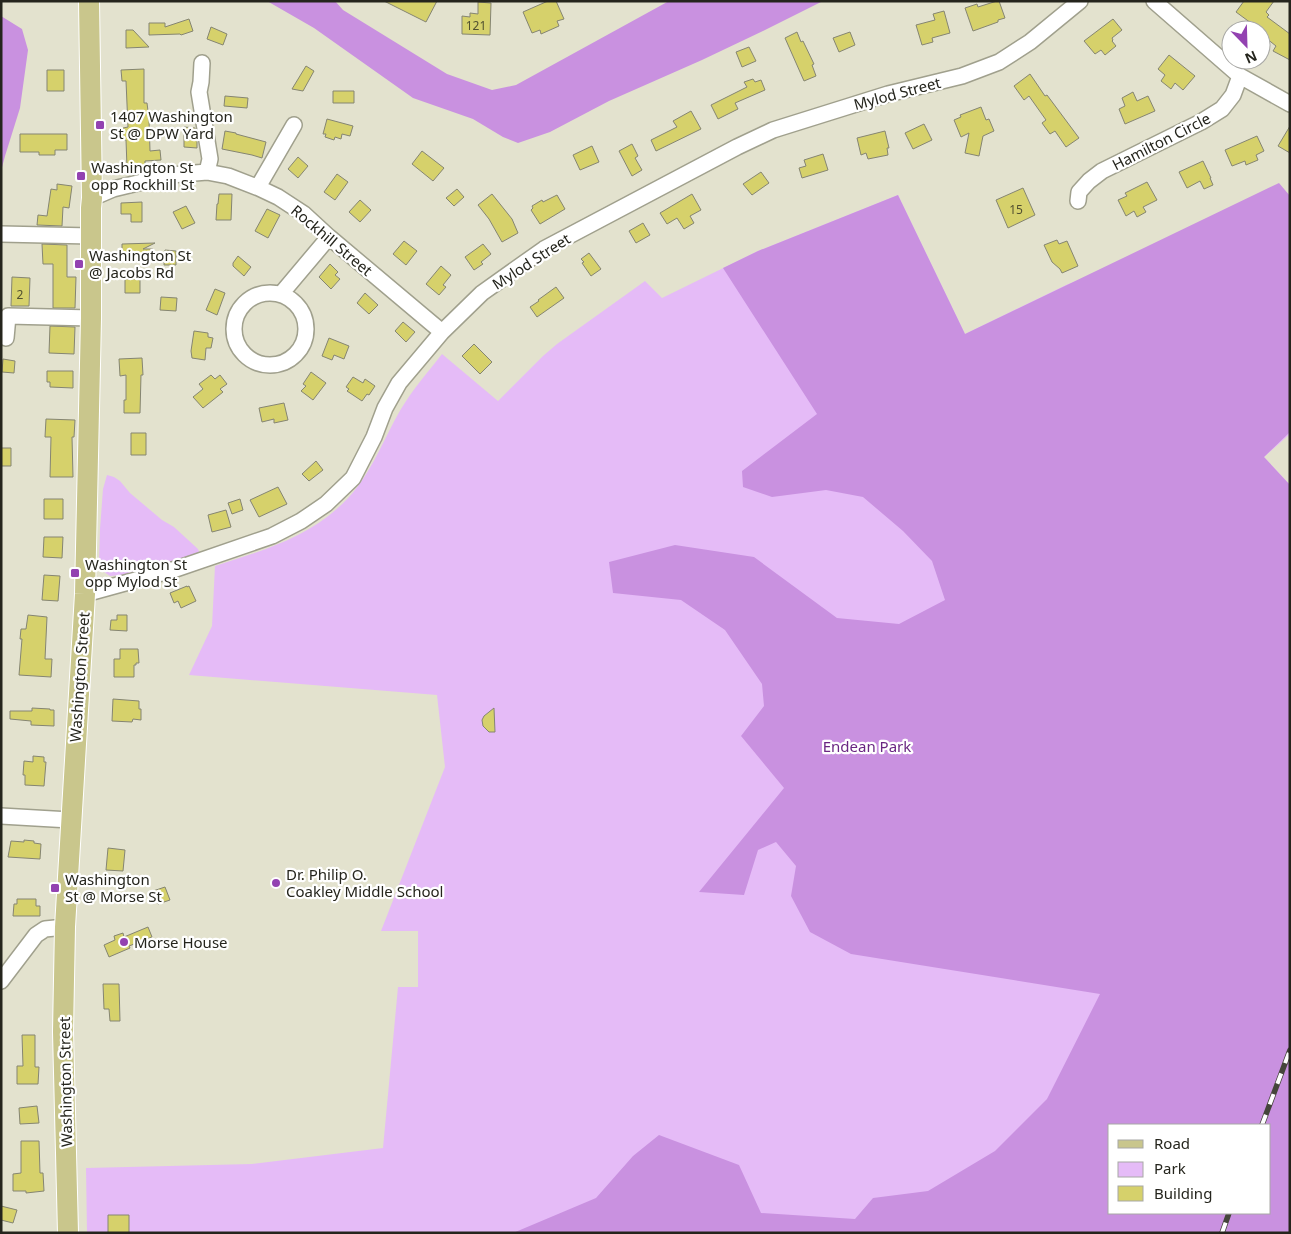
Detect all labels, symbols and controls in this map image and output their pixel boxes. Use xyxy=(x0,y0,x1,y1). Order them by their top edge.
house number: 121 xyxy=(466,17,486,34)
north arrow xyxy=(1221,20,1271,70)
text: N xyxy=(1242,46,1260,68)
street label: Mylod Street xyxy=(851,72,943,114)
place label: 1407 Washington St @ DPW Yard xyxy=(110,106,233,143)
street label: Hamilton Circle xyxy=(1108,108,1214,174)
marker: 1407 Washington St @ DPW Yard xyxy=(94,119,106,131)
place label: Washington St opp Rockhill St xyxy=(91,157,195,194)
marker: Washington St opp Rockhill St xyxy=(75,170,87,182)
street label: Rockhill Street xyxy=(287,200,377,280)
house number: 15 xyxy=(1009,201,1023,218)
street label: Mylod Street xyxy=(488,228,574,294)
place label: Washington St @ Jacobs Rd xyxy=(89,245,192,282)
marker: Washington St @ Jacobs Rd xyxy=(73,258,85,270)
house number: 2 xyxy=(17,286,24,303)
place label: Washington St opp Mylod St xyxy=(85,554,188,591)
marker: Washington St opp Mylod St xyxy=(69,567,81,579)
street label: Washington Street xyxy=(64,611,94,743)
park label: Endean Park xyxy=(823,736,911,756)
place label: Dr. Philip O. Coakley Middle School xyxy=(286,864,443,901)
place label: Washington St @ Morse St xyxy=(65,869,163,906)
marker: Dr. Philip O. Coakley Middle School xyxy=(270,877,282,889)
marker: Washington St @ Morse St xyxy=(49,882,61,894)
place label: Morse House xyxy=(134,932,228,952)
marker: Morse House xyxy=(118,936,130,948)
street label: Washington Street xyxy=(54,1016,76,1147)
legend xyxy=(1108,1124,1271,1214)
text: Road xyxy=(1154,1133,1190,1153)
text: Park xyxy=(1154,1158,1186,1178)
text: Building xyxy=(1154,1183,1212,1203)

